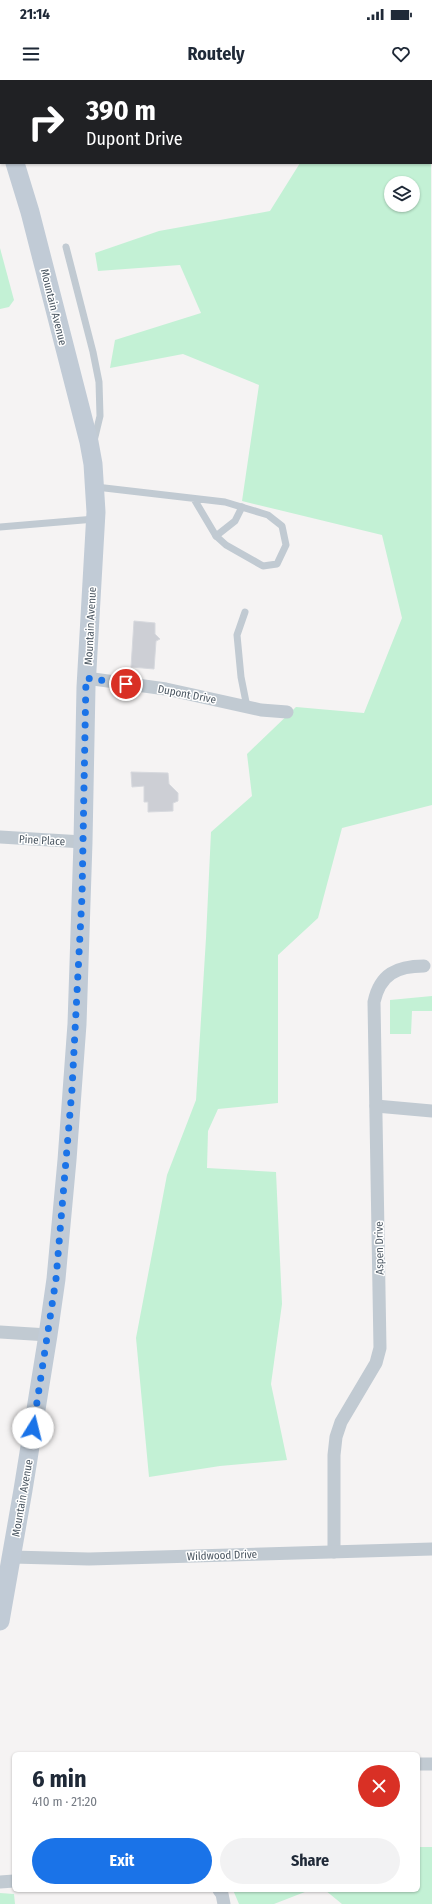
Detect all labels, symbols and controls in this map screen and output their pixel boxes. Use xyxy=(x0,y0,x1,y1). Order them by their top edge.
text: 21:14 xyxy=(20,5,50,23)
icon: menu xyxy=(20,43,42,65)
text: Routely xyxy=(187,43,245,65)
icon: heart xyxy=(390,43,412,65)
text: 390 m xyxy=(86,94,156,127)
icon: right xyxy=(20,96,72,148)
text: Dupont Drive xyxy=(86,128,183,150)
map controls xyxy=(384,176,420,212)
button: layers xyxy=(384,176,420,212)
street label: Mountain Avenue xyxy=(38,268,69,347)
street label: Mountain Avenue xyxy=(82,587,99,665)
pin xyxy=(109,667,143,701)
icon: arrive xyxy=(115,673,137,695)
street label: Dupont Drive xyxy=(157,682,217,707)
street label: Pine Place xyxy=(19,833,65,848)
street label: Aspen Drive xyxy=(373,1221,386,1275)
position arrow xyxy=(12,1407,54,1449)
street label: Mountain Avenue xyxy=(9,1458,36,1538)
street label: Wildwood Drive xyxy=(187,1548,257,1563)
text: 6 min xyxy=(32,1765,87,1793)
button: close xyxy=(358,1765,400,1807)
text: 410 m · 21:20 xyxy=(32,1794,97,1809)
button: Exit xyxy=(32,1838,212,1884)
button: Share xyxy=(220,1838,400,1884)

